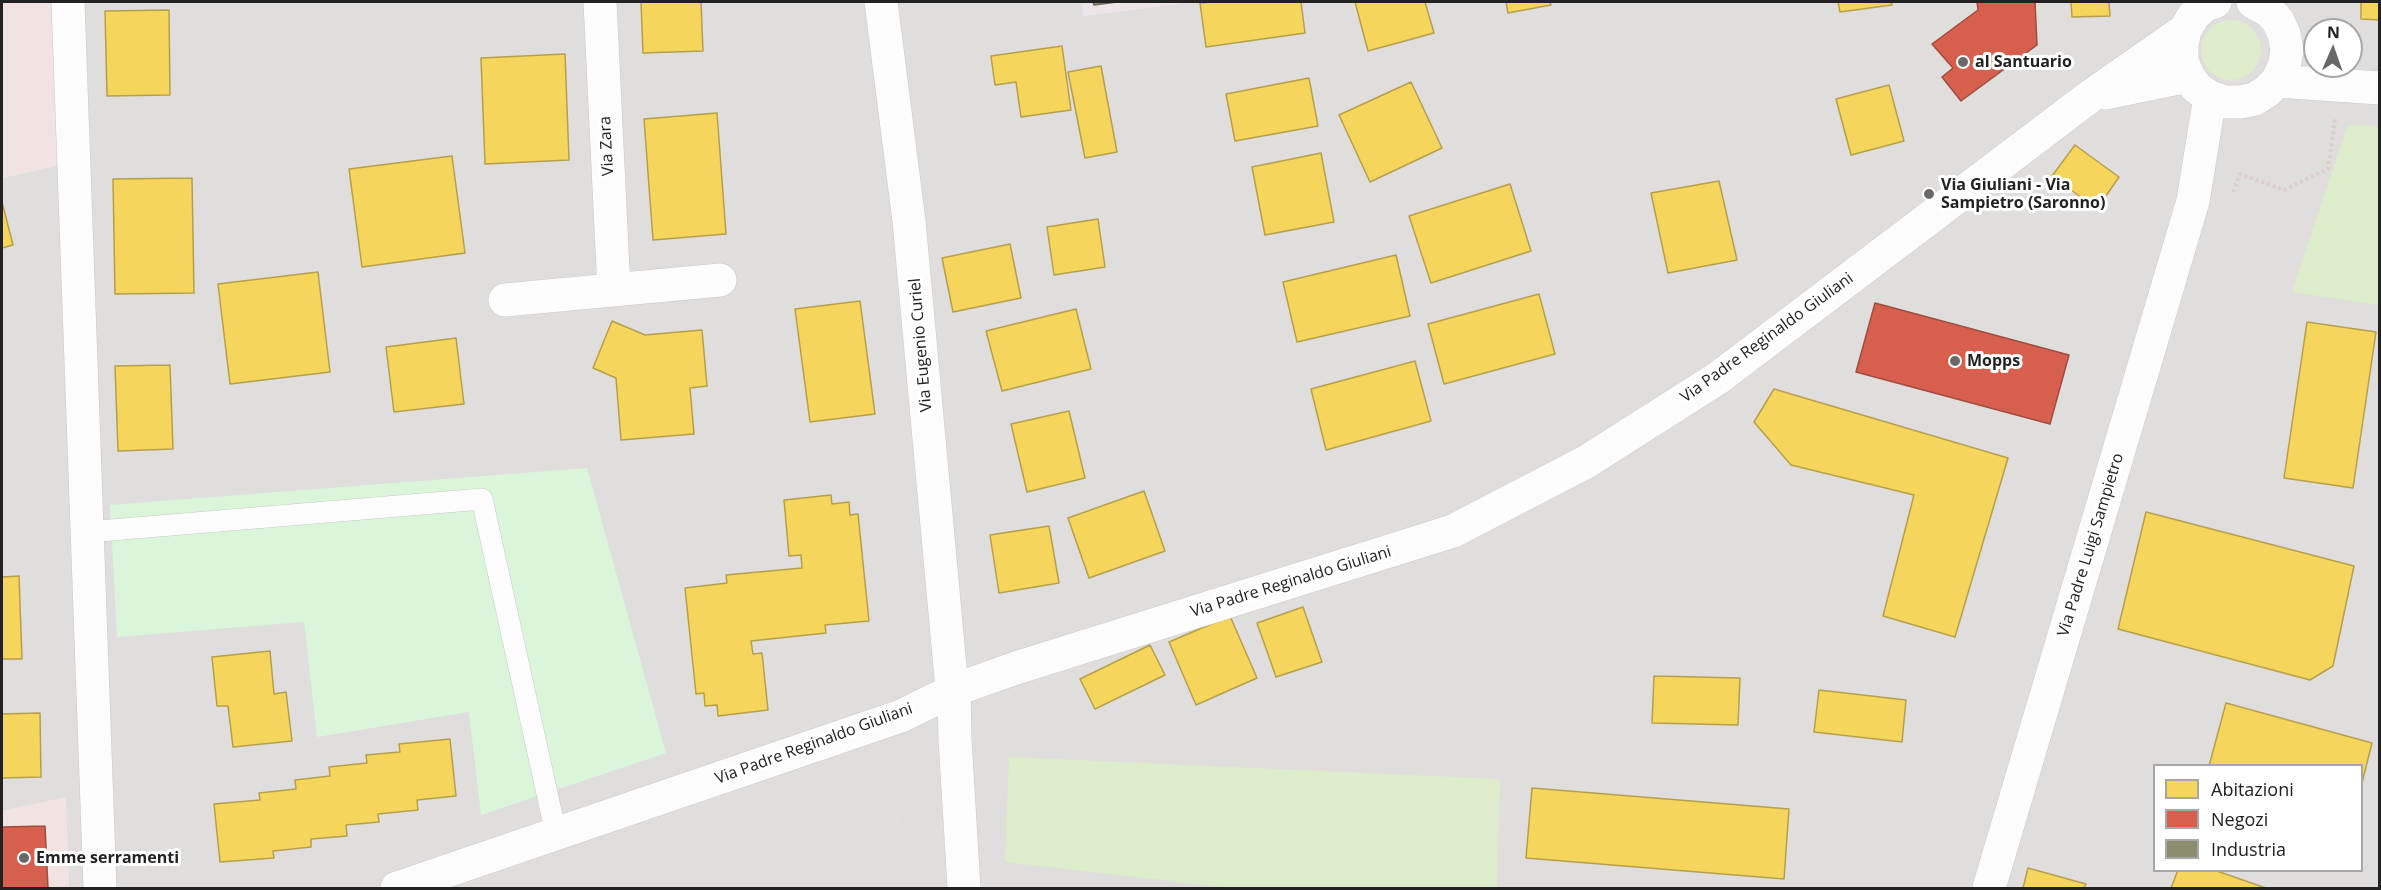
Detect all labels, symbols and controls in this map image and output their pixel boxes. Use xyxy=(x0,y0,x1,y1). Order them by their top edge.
north arrow xyxy=(2303,18,2363,78)
text: N xyxy=(2327,21,2340,43)
place label: al Santuario xyxy=(1975,52,2072,72)
marker: al Santuario xyxy=(1956,55,1970,69)
street label: Via Zara xyxy=(596,115,618,177)
place label: Via Giuliani - Via Sampietro (Saronno) xyxy=(1941,175,2105,213)
marker: Via Giuliani - Via Sampietro (Saronno) xyxy=(1922,187,1936,201)
street label: Via Padre Reginaldo Giuliani xyxy=(1677,269,1857,407)
street label: Via Eugenio Curiel xyxy=(906,277,936,413)
place label: Mopps xyxy=(1967,351,2020,371)
marker: Mopps xyxy=(1948,354,1962,368)
street label: Via Padre Luigi Sampietro xyxy=(2054,451,2128,639)
street label: Via Padre Reginaldo Giuliani xyxy=(1188,542,1394,622)
street label: Via Padre Reginaldo Giuliani xyxy=(713,699,915,789)
legend xyxy=(2153,764,2363,872)
text: Abitazioni xyxy=(2211,777,2294,801)
text: Negozi xyxy=(2211,807,2268,831)
text: Industria xyxy=(2211,837,2286,861)
place label: Emme serramenti xyxy=(36,848,179,868)
marker: Emme serramenti xyxy=(17,851,31,865)

